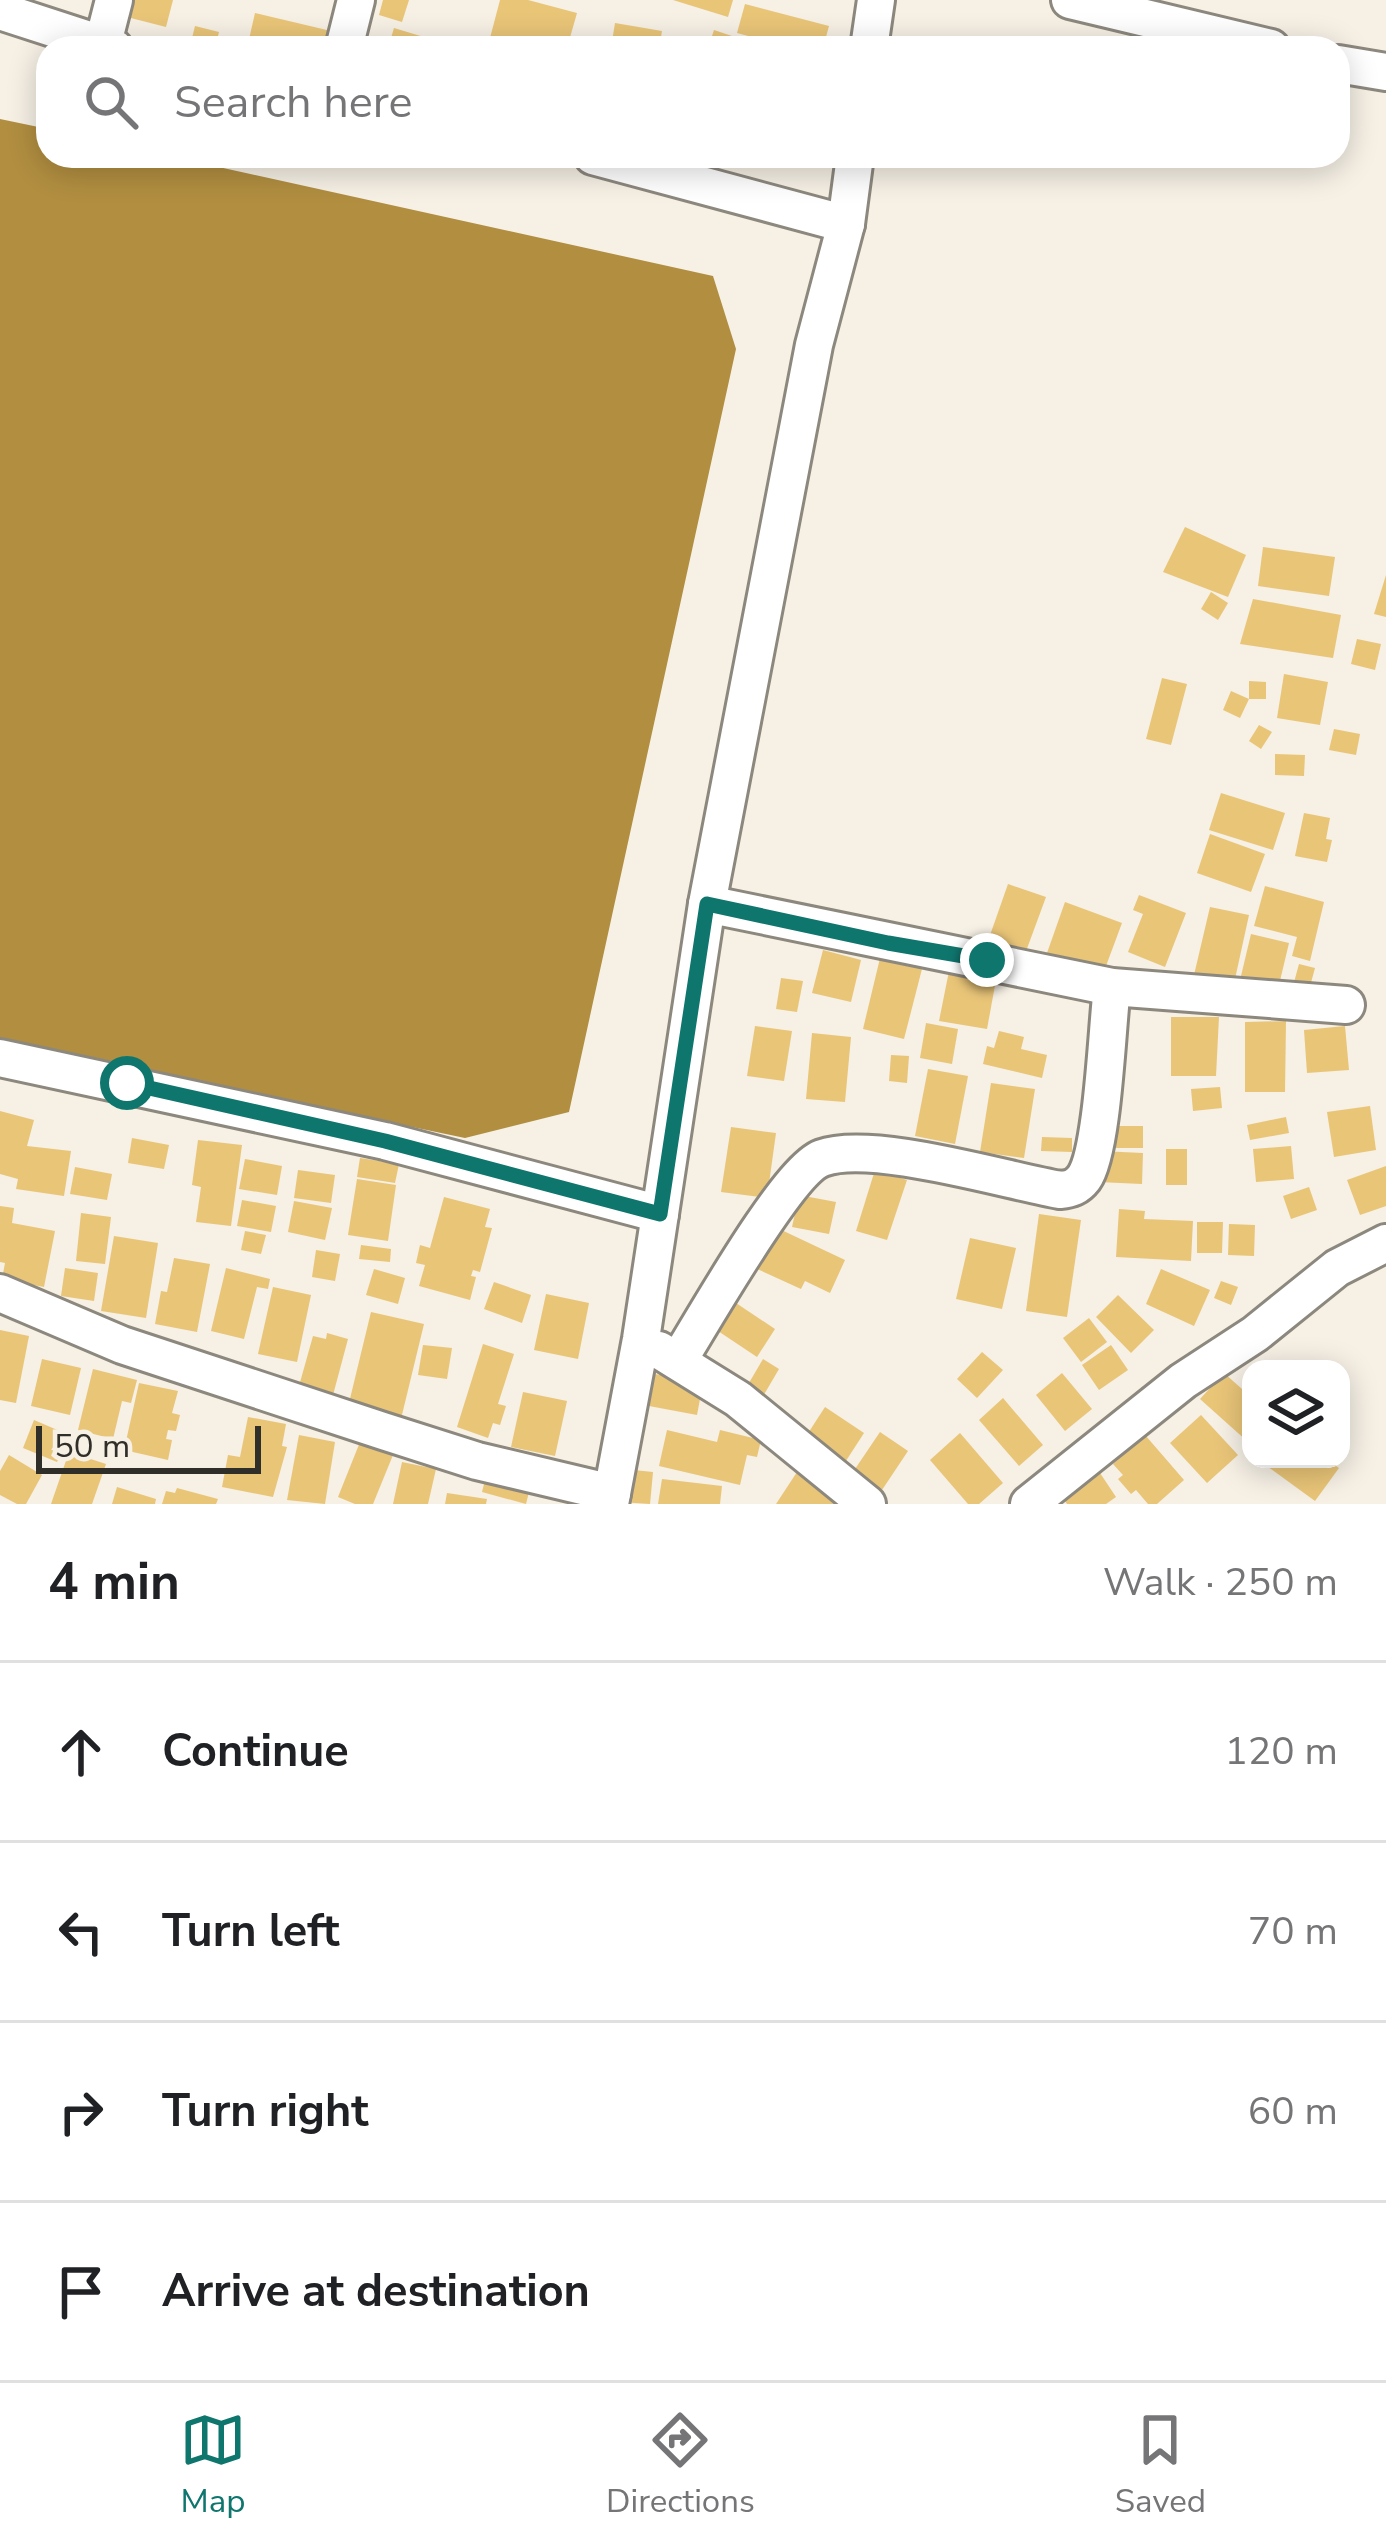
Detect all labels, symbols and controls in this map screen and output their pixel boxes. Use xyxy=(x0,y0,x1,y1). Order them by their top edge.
search box xyxy=(36,36,1350,168)
icon: search xyxy=(78,69,144,135)
text: Search here xyxy=(174,72,413,133)
route end xyxy=(960,933,1014,987)
route start xyxy=(100,1056,154,1110)
map controls xyxy=(1242,1360,1350,1468)
button: layers xyxy=(1242,1360,1350,1468)
scale bar xyxy=(36,1420,261,1473)
text: 50 m xyxy=(54,1424,130,1469)
text: 4 min xyxy=(48,1547,180,1617)
text: Walk · 250 m xyxy=(1103,1556,1338,1609)
icon: ahead xyxy=(48,1719,114,1785)
text: Continue xyxy=(162,1721,349,1782)
text: 120 m xyxy=(1224,1725,1338,1778)
icon: left xyxy=(48,1899,114,1965)
text: Turn left xyxy=(162,1901,340,1962)
text: 70 m xyxy=(1248,1905,1338,1958)
icon: right xyxy=(48,2079,114,2145)
text: Turn right xyxy=(162,2081,369,2142)
text: 60 m xyxy=(1248,2085,1338,2138)
icon: arrive xyxy=(48,2259,114,2325)
text: Arrive at destination xyxy=(162,2261,590,2322)
tab: Map xyxy=(180,2407,246,2524)
tab: Directions xyxy=(606,2407,755,2524)
tab: Saved xyxy=(1115,2407,1206,2524)

